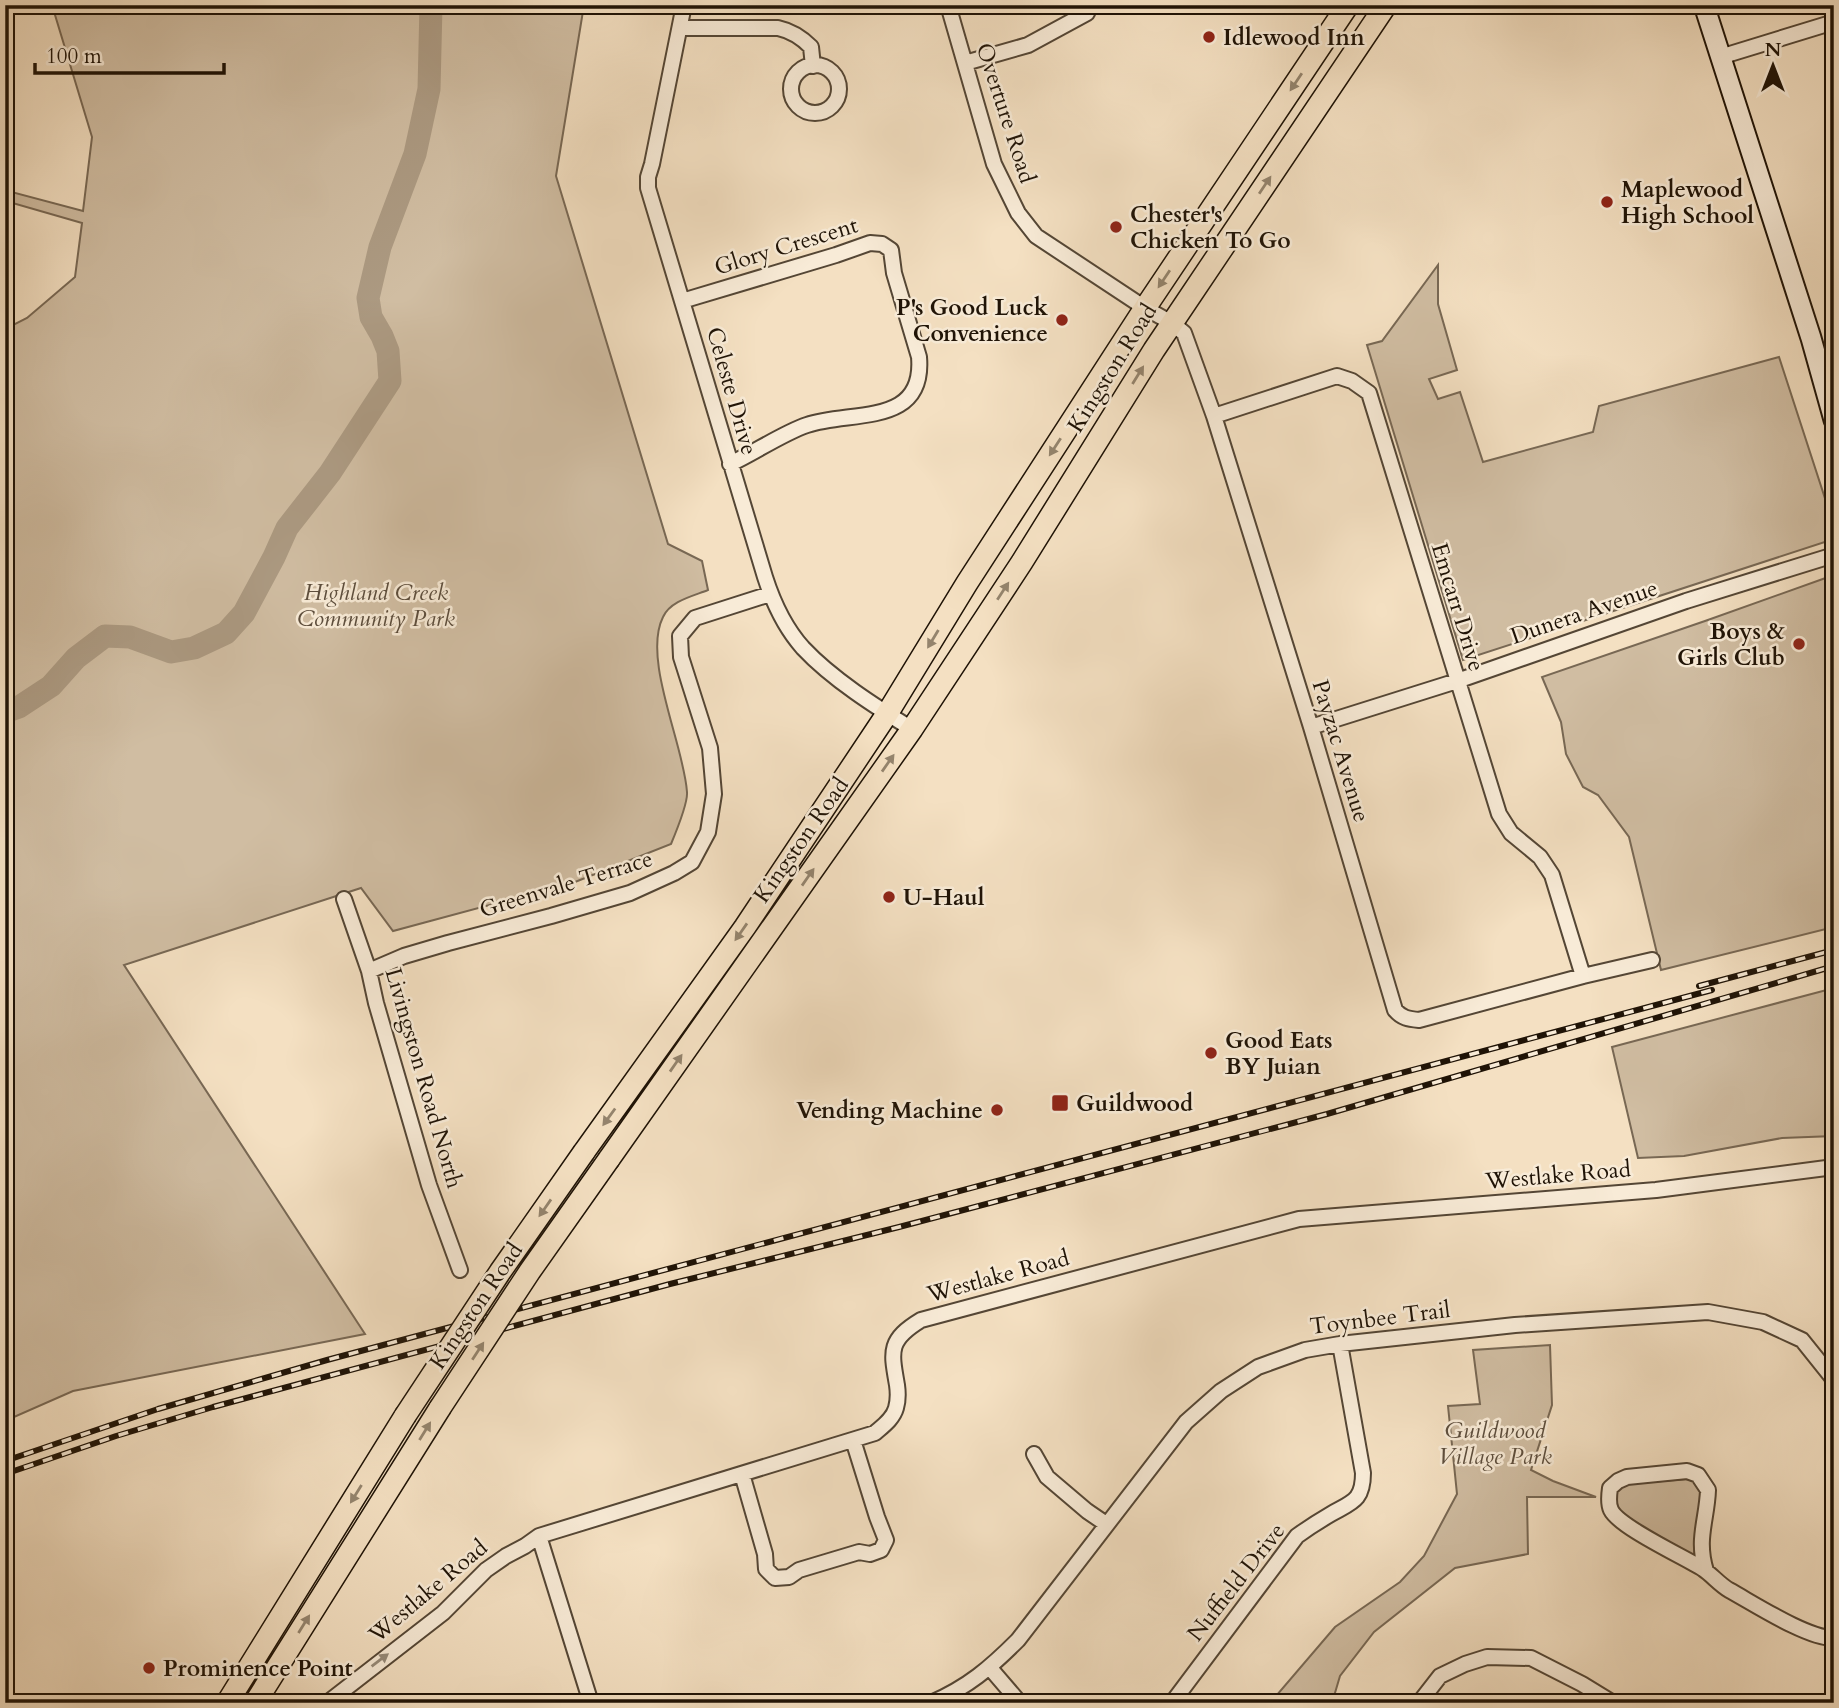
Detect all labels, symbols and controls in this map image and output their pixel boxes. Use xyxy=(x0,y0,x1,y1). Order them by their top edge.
place label: Idlewood Inn xyxy=(1223,22,1365,53)
marker: Idlewood Inn xyxy=(1201,29,1217,45)
scale bar xyxy=(35,32,224,76)
north arrow xyxy=(1738,32,1808,102)
text: N xyxy=(1765,37,1782,63)
street label: Overture Road xyxy=(969,39,1044,188)
text: 100 m xyxy=(46,42,102,71)
one-way arrow xyxy=(1290,72,1303,92)
place label: Maplewood High School xyxy=(1621,174,1754,231)
one-way arrow xyxy=(1258,176,1272,194)
marker: Maplewood High School xyxy=(1599,194,1615,210)
place label: Chester's Chicken To Go xyxy=(1130,199,1291,256)
street label: Glory Crescent xyxy=(710,209,862,283)
marker: Chester's Chicken To Go xyxy=(1108,219,1124,235)
one-way arrow xyxy=(1158,270,1171,289)
place label: P's Good Luck Convenience xyxy=(896,292,1049,349)
street label: Kingston Road xyxy=(1060,297,1164,438)
marker: P's Good Luck Convenience xyxy=(1054,312,1070,328)
street label: Celeste Drive xyxy=(699,324,765,458)
one-way arrow xyxy=(1131,366,1144,385)
one-way arrow xyxy=(1049,438,1062,457)
street label: Emcarr Drive xyxy=(1424,539,1492,675)
street label: Dunera Avenue xyxy=(1506,572,1662,652)
park label: Highland Creek Community Park xyxy=(297,577,456,634)
one-way arrow xyxy=(996,581,1009,600)
place label: Boys & Girls Club xyxy=(1677,616,1785,673)
one-way arrow xyxy=(927,630,939,649)
marker: Boys & Girls Club xyxy=(1791,636,1807,652)
street label: Payzac Avenue xyxy=(1305,676,1377,826)
one-way arrow xyxy=(881,754,895,772)
street label: Kingston Road xyxy=(746,770,856,909)
street label: Greenvale Terrace xyxy=(476,843,656,925)
one-way arrow xyxy=(800,868,814,886)
place label: U-Haul xyxy=(903,882,985,913)
marker: U-Haul xyxy=(881,889,897,905)
one-way arrow xyxy=(734,923,748,941)
street label: Livingston Road North xyxy=(378,964,470,1192)
place label: Good Eats BY Juian xyxy=(1225,1025,1332,1082)
marker: Good Eats BY Juian xyxy=(1203,1045,1219,1061)
one-way arrow xyxy=(669,1054,683,1072)
place label: Guildwood xyxy=(1076,1088,1193,1119)
marker: Guildwood xyxy=(1050,1093,1070,1113)
place label: Vending Machine xyxy=(796,1095,983,1126)
marker: Vending Machine xyxy=(989,1102,1005,1118)
one-way arrow xyxy=(602,1108,616,1126)
street label: Westlake Road xyxy=(1483,1153,1633,1197)
one-way arrow xyxy=(538,1199,552,1217)
street label: Kingston Road xyxy=(422,1236,530,1375)
street label: Westlake Road xyxy=(922,1242,1073,1310)
street label: Toynbee Trail xyxy=(1308,1294,1452,1342)
one-way arrow xyxy=(471,1341,484,1360)
park label: Guildwood Village Park xyxy=(1438,1415,1553,1472)
one-way arrow xyxy=(419,1422,432,1441)
one-way arrow xyxy=(349,1485,362,1504)
street label: Nuffield Drive xyxy=(1180,1516,1292,1648)
street label: Westlake Road xyxy=(361,1532,494,1650)
one-way arrow xyxy=(298,1615,311,1634)
place label: Prominence Point xyxy=(163,1653,353,1684)
one-way arrow xyxy=(371,1654,389,1668)
marker: Prominence Point xyxy=(141,1660,157,1676)

